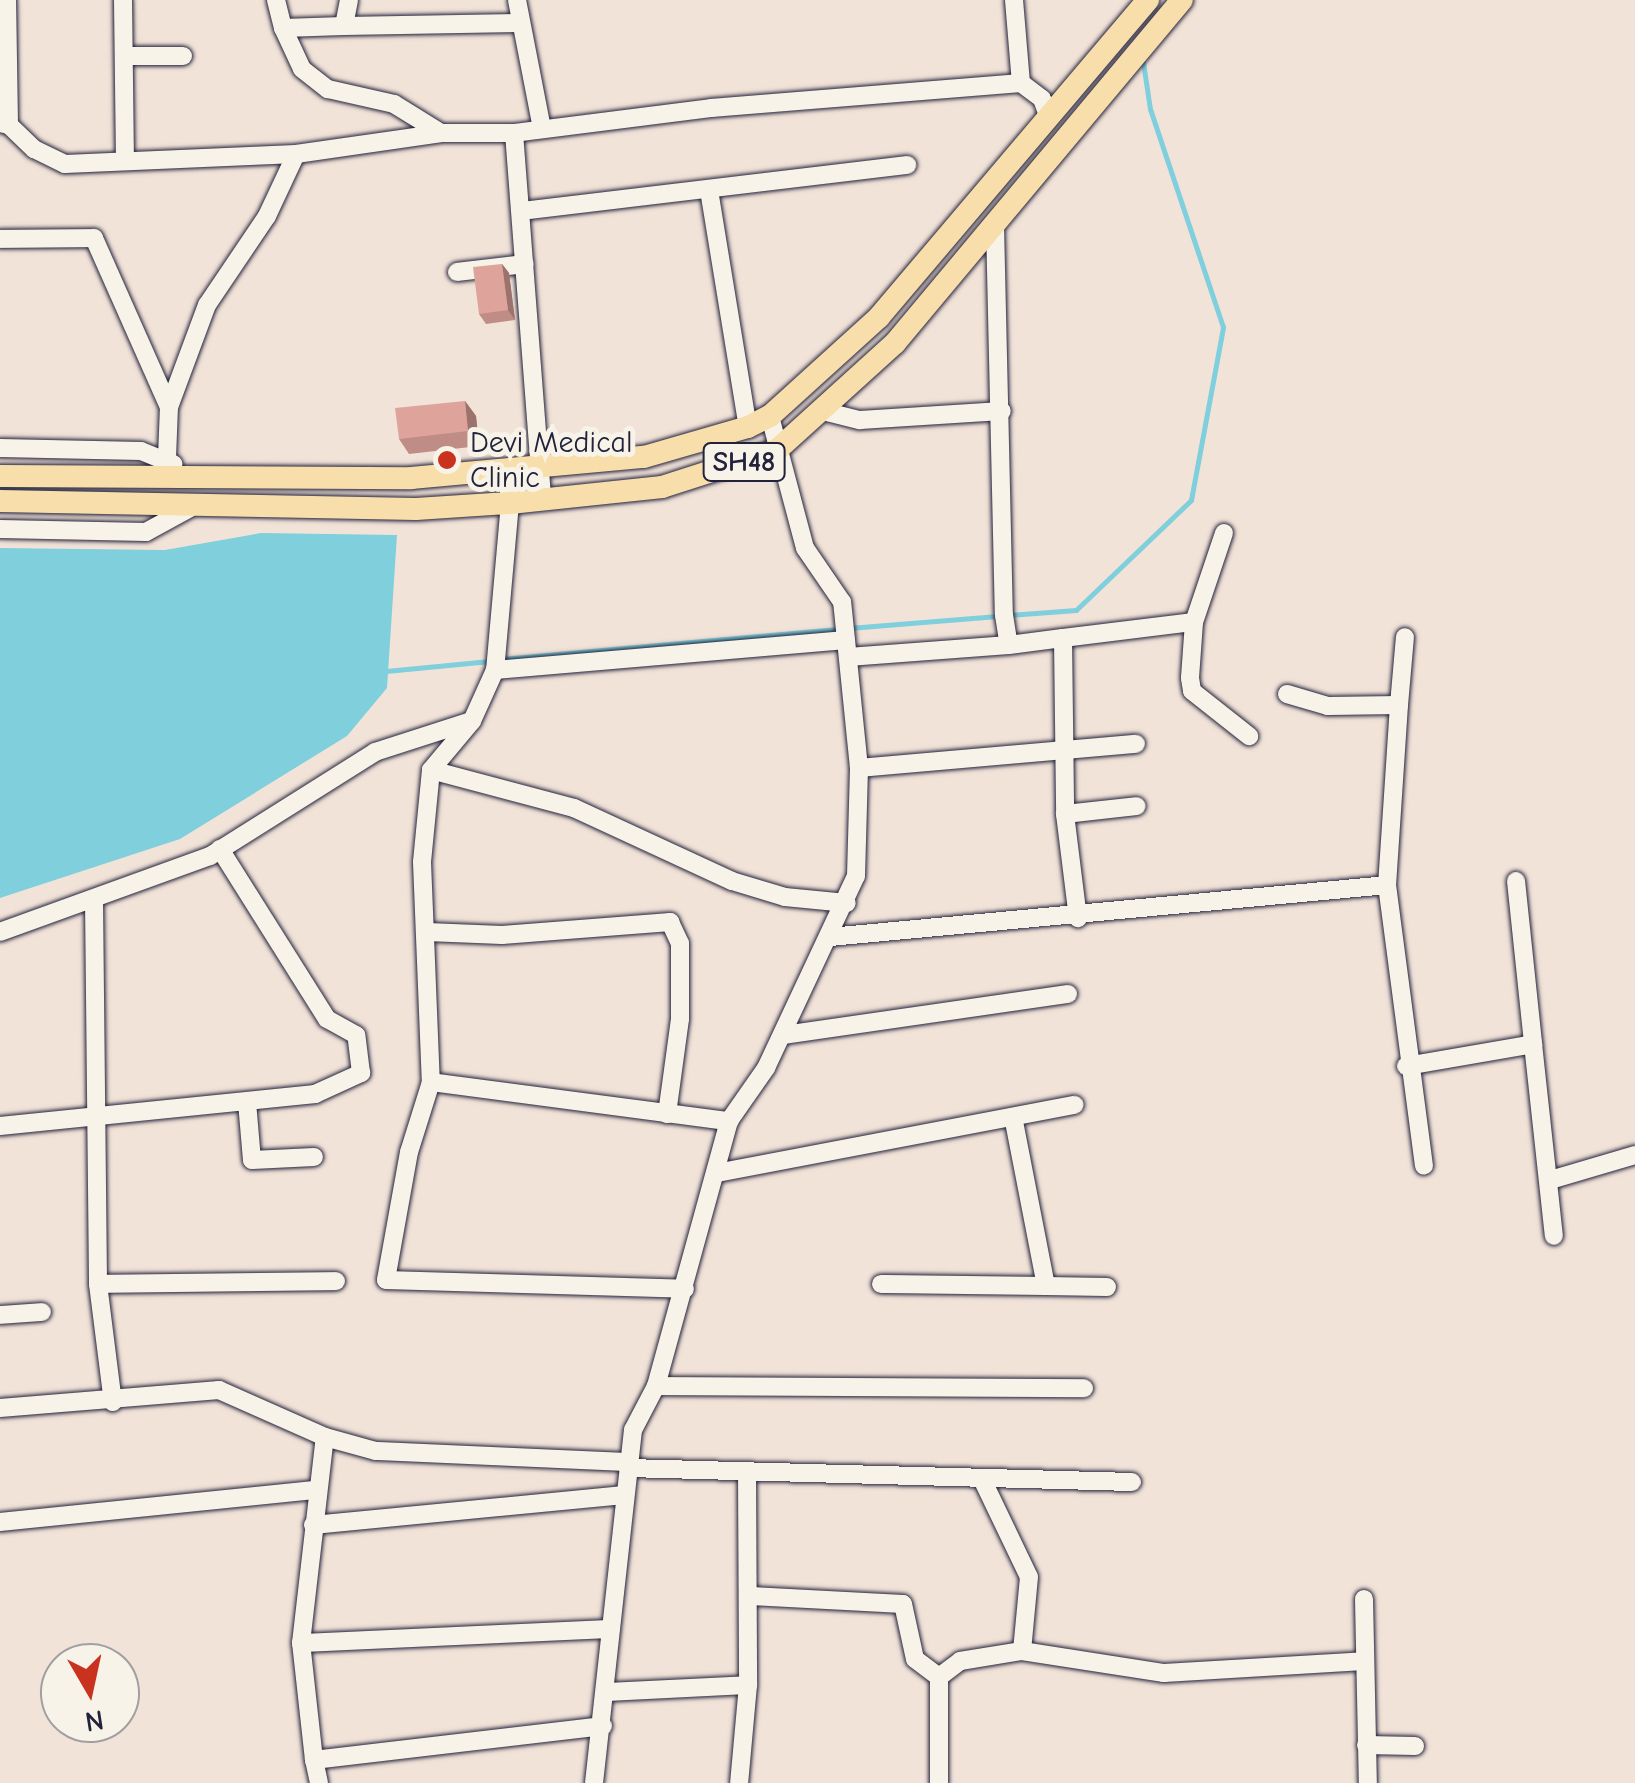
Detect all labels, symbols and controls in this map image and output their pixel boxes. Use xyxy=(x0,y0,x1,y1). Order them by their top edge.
place label: Devi Medical Clinic xyxy=(470,425,633,496)
road number: SH48 xyxy=(702,439,786,485)
marker: Devi Medical Clinic xyxy=(434,447,460,473)
north arrow xyxy=(40,1643,140,1743)
text: N xyxy=(83,1703,106,1738)

